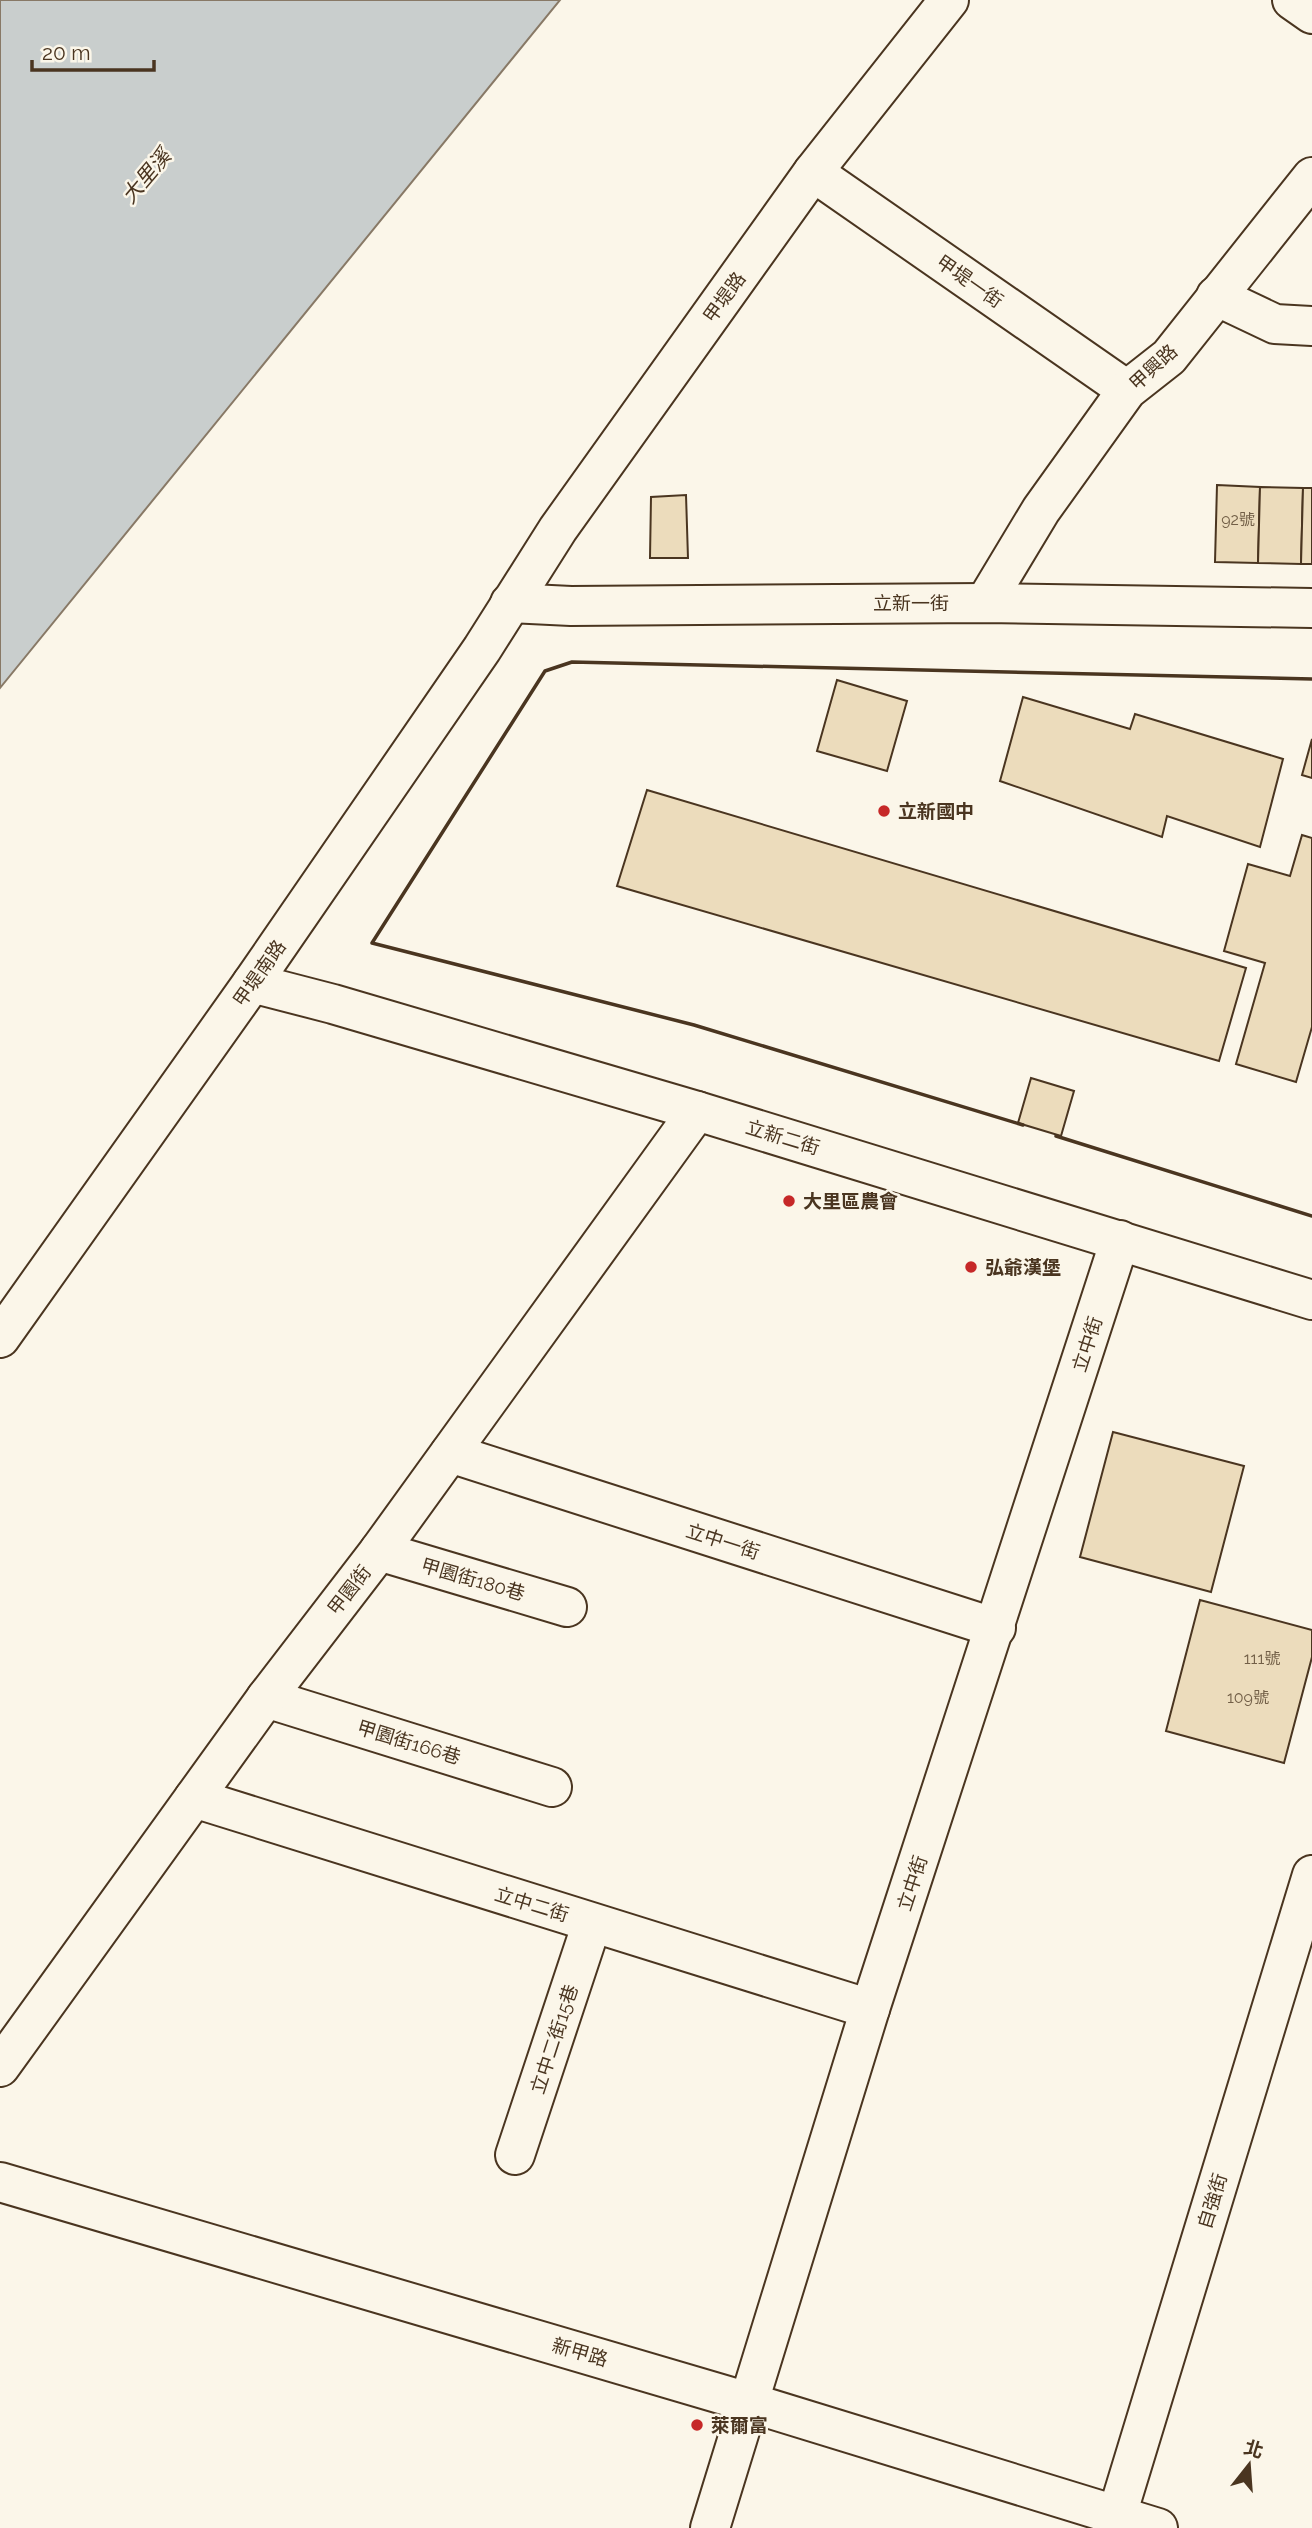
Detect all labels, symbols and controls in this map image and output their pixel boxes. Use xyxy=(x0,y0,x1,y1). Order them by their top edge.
scale bar xyxy=(32,28,154,72)
text: 20 m xyxy=(42,40,90,65)
water label: 大里溪 xyxy=(116,142,178,208)
street label: 甲堤一街 xyxy=(933,250,1007,312)
street label: 甲堤路 xyxy=(698,267,750,327)
street label: 甲興路 xyxy=(1125,340,1181,394)
house number: 92號 xyxy=(1221,510,1255,529)
street label: 立新一街 xyxy=(873,592,949,614)
place label: 立新國中 xyxy=(898,800,974,822)
marker: 立新國中 xyxy=(876,803,892,819)
street label: 甲堤南路 xyxy=(228,936,290,1010)
street label: 立新二街 xyxy=(743,1115,823,1159)
place label: 大里區農會 xyxy=(803,1190,898,1212)
marker: 大里區農會 xyxy=(781,1193,797,1209)
place label: 弘爺漢堡 xyxy=(985,1256,1061,1278)
marker: 弘爺漢堡 xyxy=(963,1259,979,1275)
street label: 立中街 xyxy=(1068,1313,1106,1375)
street label: 立中一街 xyxy=(683,1519,763,1563)
street label: 甲園街180巷 xyxy=(419,1554,527,1604)
street label: 甲園街 xyxy=(323,1561,375,1619)
house number: 111號 xyxy=(1244,1649,1280,1668)
house number: 109號 xyxy=(1227,1688,1269,1707)
street label: 甲園街166巷 xyxy=(355,1716,463,1768)
street label: 立中街 xyxy=(893,1852,931,1914)
street label: 立中二街 xyxy=(492,1882,572,1926)
street label: 立中二街15巷 xyxy=(526,1982,582,2096)
street label: 自強街 xyxy=(1193,2171,1231,2231)
street label: 新甲路 xyxy=(550,2334,610,2370)
place label: 萊爾富 xyxy=(711,2414,768,2436)
marker: 萊爾富 xyxy=(689,2417,705,2433)
north arrow xyxy=(1214,2430,1284,2500)
text: 北 xyxy=(1242,2435,1266,2462)

